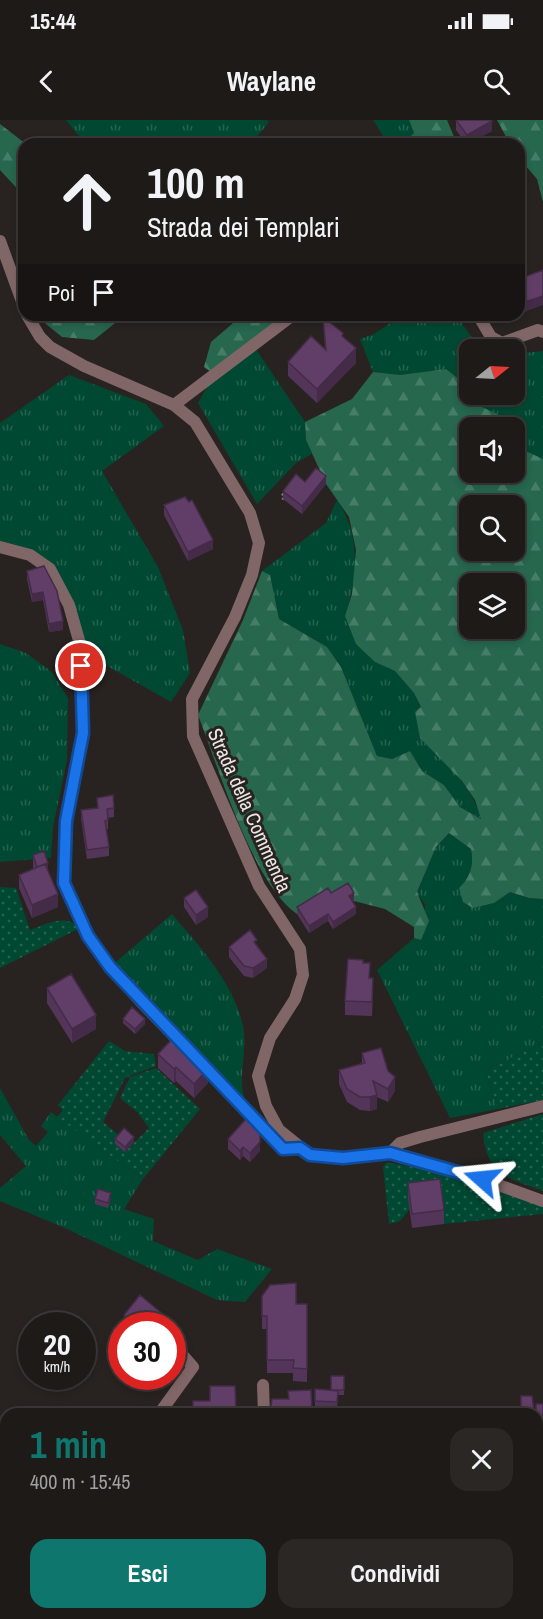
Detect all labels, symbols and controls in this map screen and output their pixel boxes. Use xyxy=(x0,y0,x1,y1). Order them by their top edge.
text: 15:44 xyxy=(30,6,76,36)
text: Waylane xyxy=(227,63,316,99)
icon: back xyxy=(30,65,63,98)
icon: search xyxy=(480,65,513,98)
text: 100 m xyxy=(147,155,245,211)
icon: ahead xyxy=(48,162,126,240)
text: Strada dei Templari xyxy=(147,209,340,245)
icon: arrive xyxy=(87,276,120,309)
text: Poi xyxy=(48,278,75,308)
north arrow xyxy=(459,339,525,405)
map controls xyxy=(459,339,525,639)
button: sound xyxy=(459,417,525,483)
button: search xyxy=(459,495,525,561)
button: layers xyxy=(459,573,525,639)
pin xyxy=(55,640,106,691)
icon: arrive xyxy=(64,649,97,682)
street label: Strada della Commenda xyxy=(202,724,298,896)
position arrow xyxy=(450,1147,514,1211)
speed limit sign: 30 xyxy=(108,1312,186,1390)
text: 20 xyxy=(43,1324,71,1364)
text: km/h xyxy=(44,1356,70,1377)
text: 1 min xyxy=(30,1421,107,1469)
button: close xyxy=(450,1428,513,1491)
text: 400 m · 15:45 xyxy=(30,1468,130,1495)
button: Esci xyxy=(30,1539,266,1608)
button: Condividi xyxy=(278,1539,513,1608)

